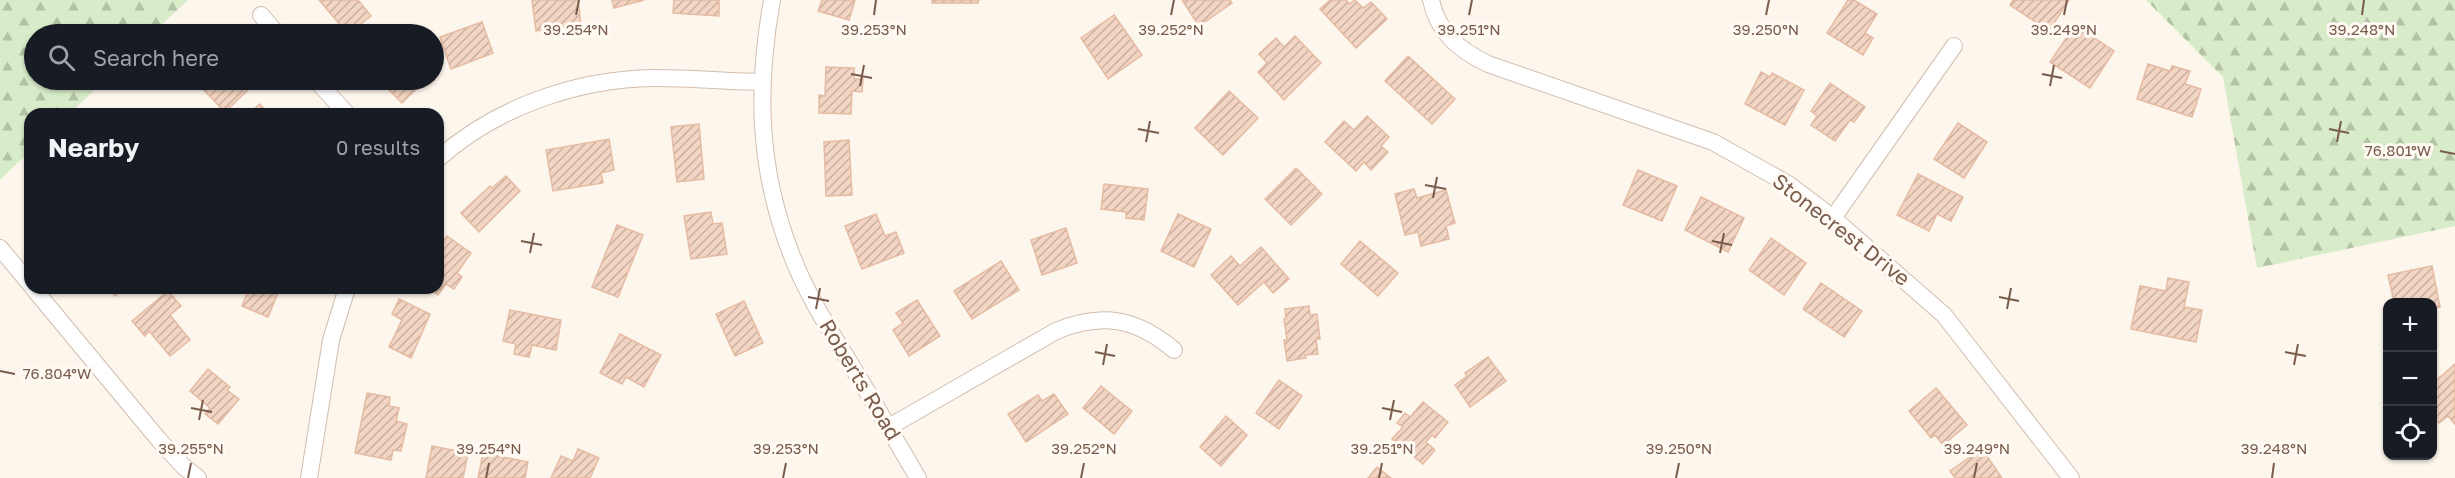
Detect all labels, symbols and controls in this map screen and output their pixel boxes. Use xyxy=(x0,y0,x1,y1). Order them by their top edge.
text: 39.254°N xyxy=(543,20,609,38)
text: 39.253°N xyxy=(841,20,907,38)
text: 39.252°N xyxy=(1138,20,1204,38)
text: 39.251°N xyxy=(1437,20,1501,38)
text: 39.250°N xyxy=(1733,20,1799,38)
text: 39.249°N xyxy=(2031,20,2097,38)
text: 39.248°N xyxy=(2329,20,2395,38)
search box xyxy=(24,24,444,90)
icon: search xyxy=(45,41,78,74)
text: Search here xyxy=(93,44,219,71)
text: Nearby xyxy=(48,132,139,163)
text: 0 results xyxy=(336,135,420,159)
text: 76.801°W xyxy=(2365,141,2431,159)
street label: Stonecrest Drive xyxy=(1768,167,1916,291)
map controls xyxy=(2383,298,2437,460)
button: + xyxy=(2383,298,2437,352)
street label: Roberts Road xyxy=(815,314,907,445)
button: − xyxy=(2383,352,2437,406)
text: 76.804°W xyxy=(23,364,91,382)
button: locate xyxy=(2383,406,2437,460)
text: 39.255°N xyxy=(158,439,224,457)
text: 39.254°N xyxy=(456,439,522,457)
text: 39.253°N xyxy=(753,439,819,457)
text: 39.252°N xyxy=(1051,439,1117,457)
text: 39.251°N xyxy=(1350,439,1414,457)
text: 39.250°N xyxy=(1646,439,1712,457)
text: 39.249°N xyxy=(1944,439,2010,457)
text: 39.248°N xyxy=(2241,439,2307,457)

